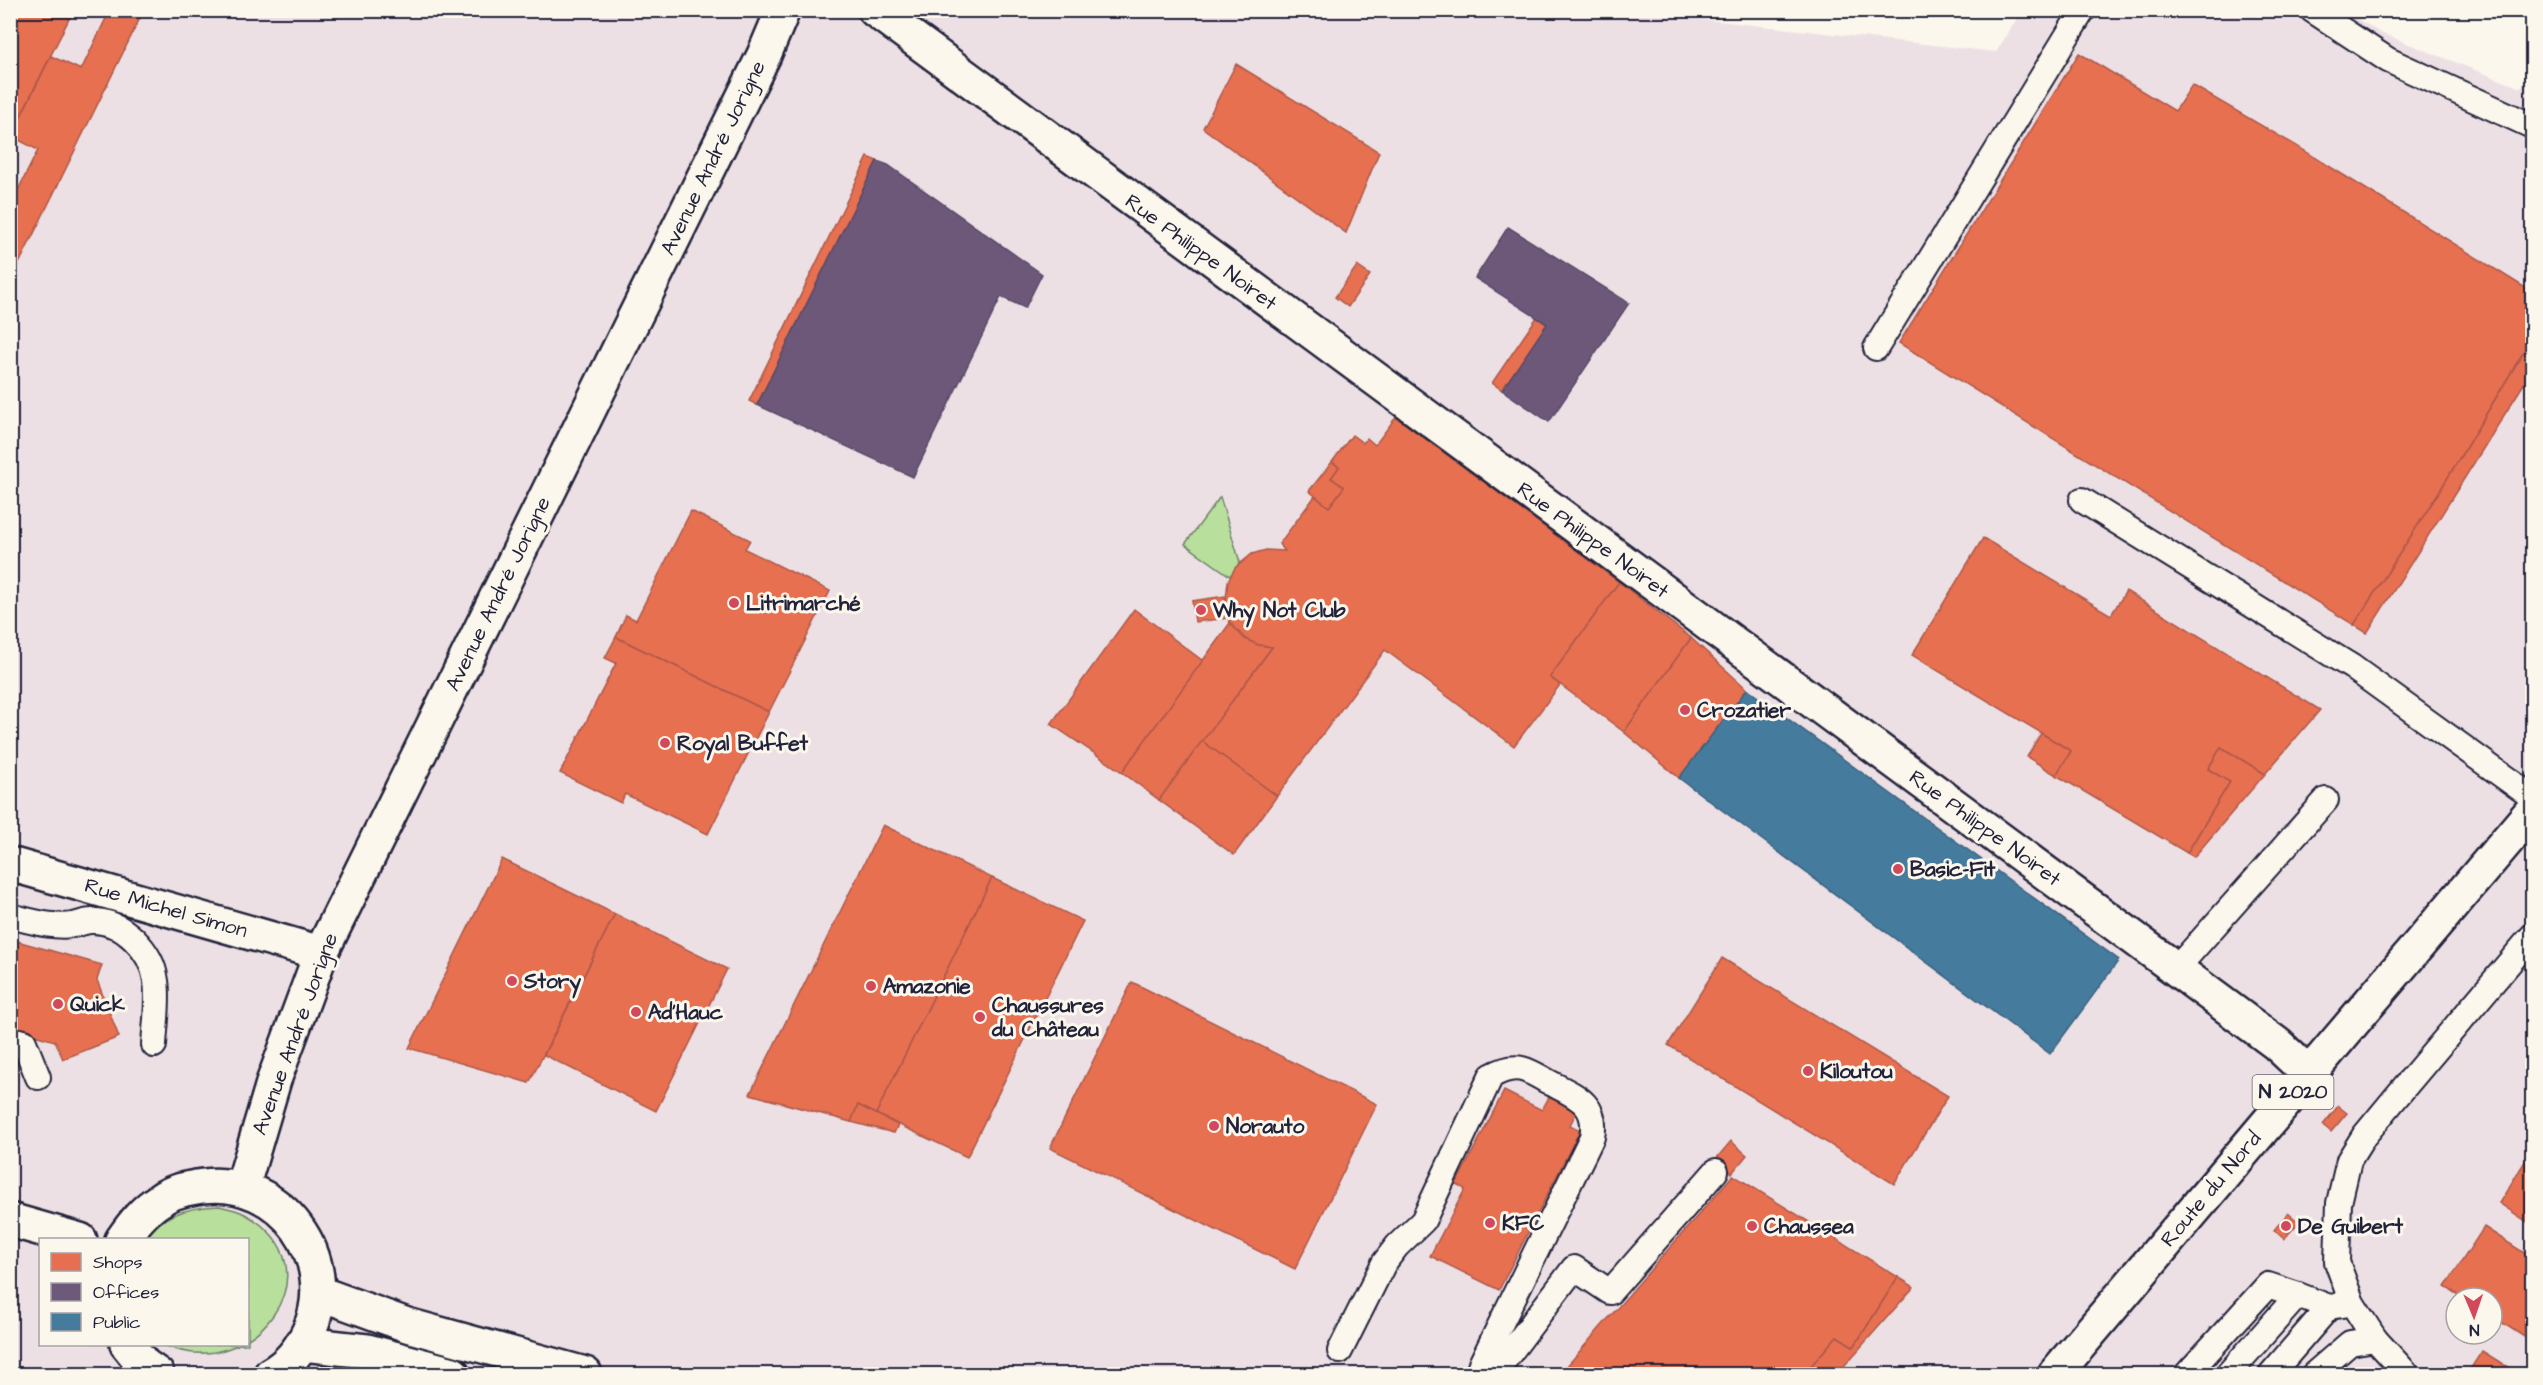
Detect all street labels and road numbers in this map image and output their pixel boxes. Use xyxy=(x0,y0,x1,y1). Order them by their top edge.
street label: Avenue André Jorigne xyxy=(653,56,775,261)
street label: Rue Philippe Noiret xyxy=(1118,187,1283,318)
street label: Rue Philippe Noiret xyxy=(1510,475,1675,606)
street label: Avenue André Jorigne xyxy=(438,492,560,697)
street label: Rue Philippe Noiret xyxy=(1902,763,2067,894)
street label: Rue Michel Simon xyxy=(81,871,251,945)
street label: Avenue André Jorigne xyxy=(245,929,347,1140)
road number: N 2020 xyxy=(2252,1075,2334,1109)
street label: Route du Nord xyxy=(2154,1125,2268,1253)

